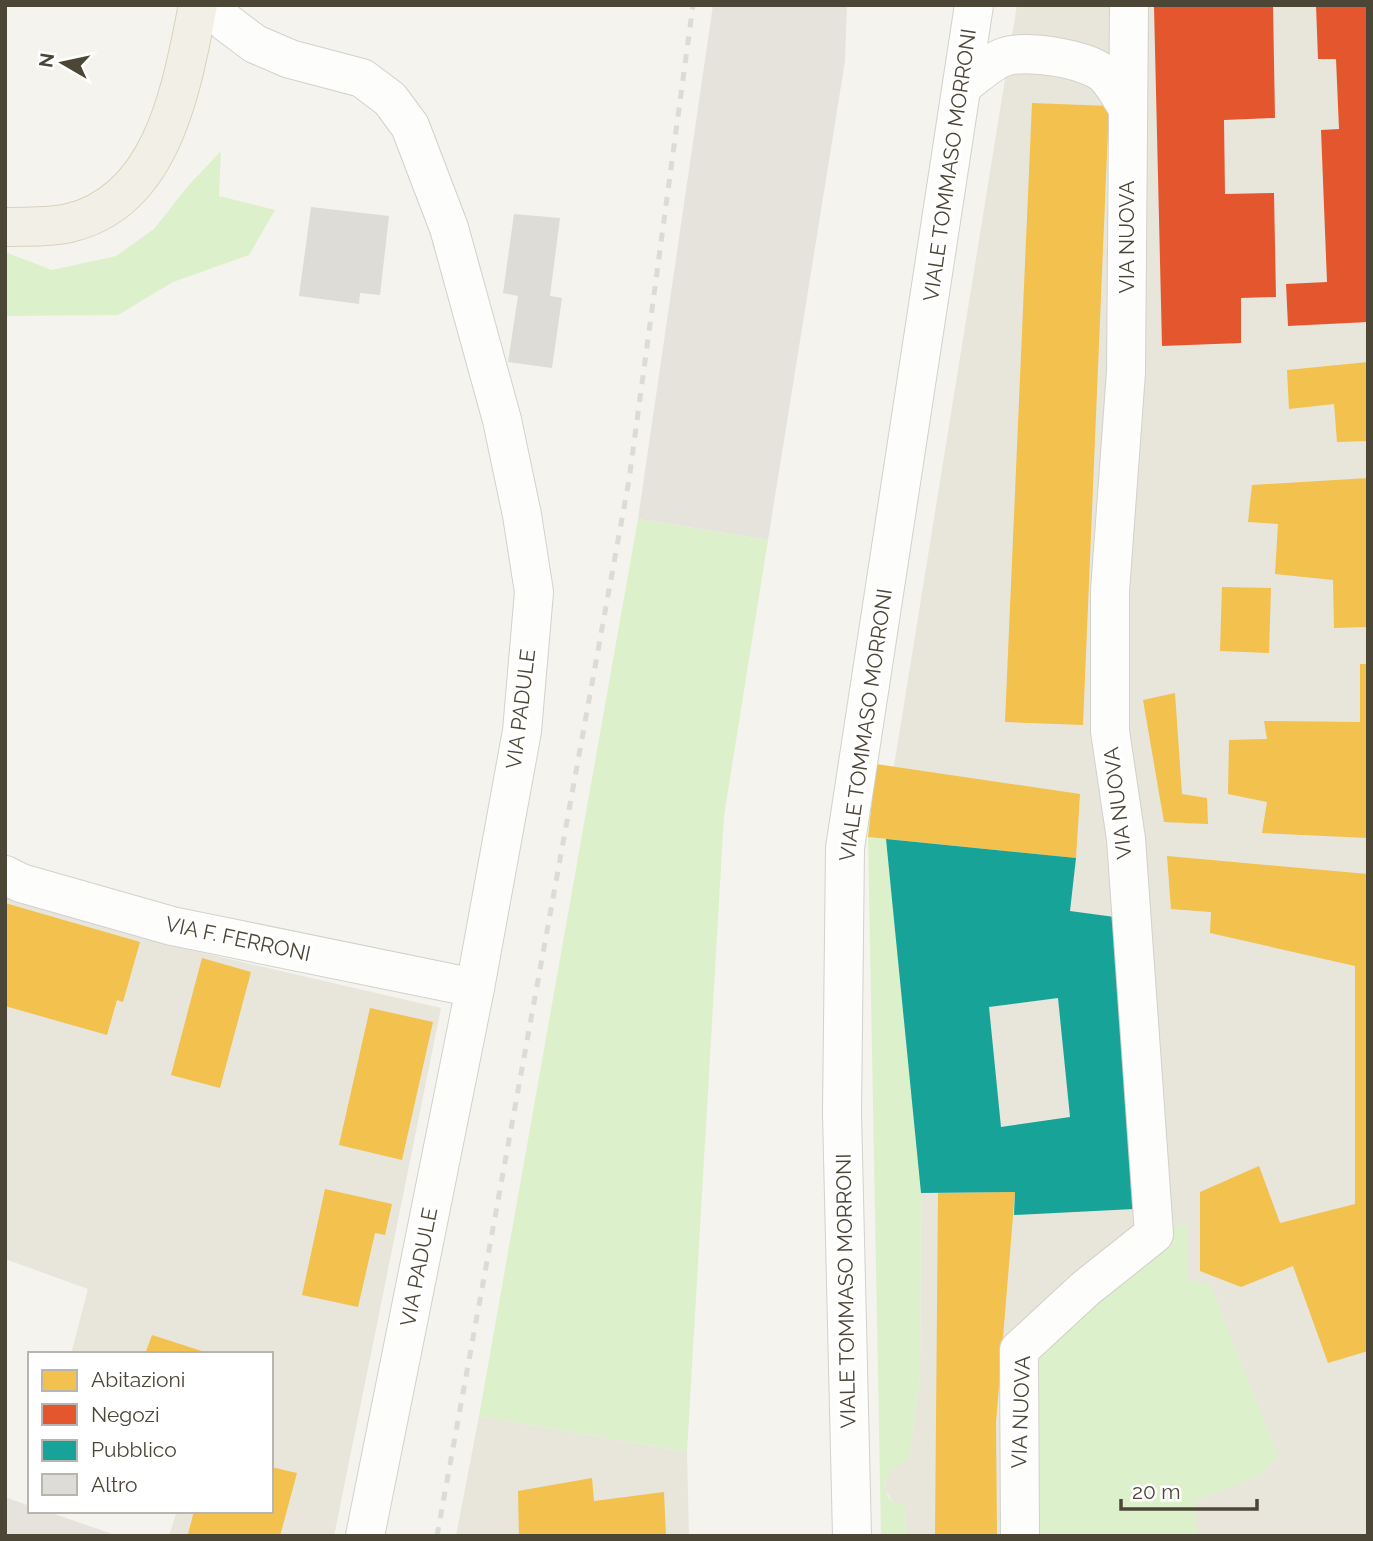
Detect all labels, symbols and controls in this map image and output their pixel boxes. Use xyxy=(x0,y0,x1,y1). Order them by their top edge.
street label: VIALE TOMMASO MORRONI xyxy=(918,27,981,303)
north arrow xyxy=(28,28,98,98)
text: N xyxy=(34,51,58,69)
street label: VIA NUOVA xyxy=(1114,181,1139,293)
street label: VIALE TOMMASO MORRONI xyxy=(834,587,897,863)
street label: VIA PADULE xyxy=(501,648,540,770)
street label: VIA NUOVA xyxy=(1098,746,1137,861)
street label: VIA F. FERRONI xyxy=(163,911,313,966)
street label: VIALE TOMMASO MORRONI xyxy=(831,1153,860,1429)
street label: VIA PADULE xyxy=(395,1205,442,1328)
legend xyxy=(28,1352,273,1513)
street label: VIA NUOVA xyxy=(1006,1355,1035,1469)
text: Abitazioni xyxy=(91,1367,185,1392)
text: Negozi xyxy=(91,1402,160,1427)
text: Pubblico xyxy=(91,1437,177,1462)
scale bar xyxy=(1121,1468,1258,1512)
text: Altro xyxy=(91,1472,137,1497)
text: 20 m xyxy=(1132,1479,1180,1504)

